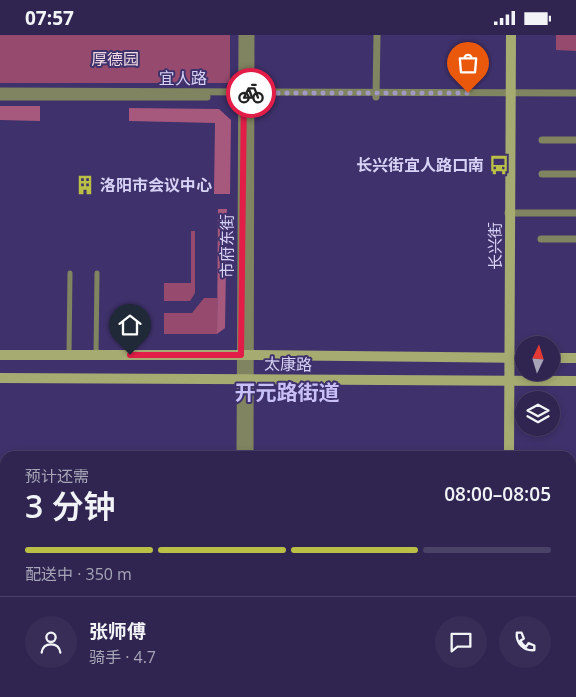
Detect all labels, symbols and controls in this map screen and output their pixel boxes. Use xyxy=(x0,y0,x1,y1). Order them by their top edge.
text: 07:57 xyxy=(25,5,74,31)
pin xyxy=(447,42,489,93)
park label: 厚德园 xyxy=(91,48,139,70)
icon: bag xyxy=(454,49,482,77)
street label: 宜人路 xyxy=(159,67,207,89)
courier xyxy=(226,68,276,118)
icon: bike xyxy=(237,79,265,107)
place label: 长兴街宜人路口南 xyxy=(356,154,484,176)
bus stop icon: 长兴街宜人路口南 xyxy=(488,154,510,176)
building icon: 洛阳市会议中心 xyxy=(74,174,96,196)
place label: 洛阳市会议中心 xyxy=(100,174,212,196)
street label: 市府东街 xyxy=(216,214,238,278)
street label: 长兴街 xyxy=(484,222,506,270)
pin xyxy=(109,304,151,355)
icon: home xyxy=(116,311,144,339)
north arrow xyxy=(515,336,560,381)
map controls xyxy=(515,336,560,436)
street label: 太康路 xyxy=(264,353,312,375)
district label: 开元路街道 xyxy=(235,378,340,406)
button: layers xyxy=(515,391,560,436)
text: 预计还需 xyxy=(25,465,89,487)
text: 08:00–08:05 xyxy=(444,481,551,507)
text: 3 分钟 xyxy=(25,484,116,527)
text: 配送中 · 350 m xyxy=(25,563,132,585)
button: person xyxy=(25,616,77,668)
button: chat xyxy=(435,616,487,668)
button: phone xyxy=(499,616,551,668)
text: 张师傅 xyxy=(89,618,146,644)
text: 骑手 · 4.7 xyxy=(89,646,156,668)

